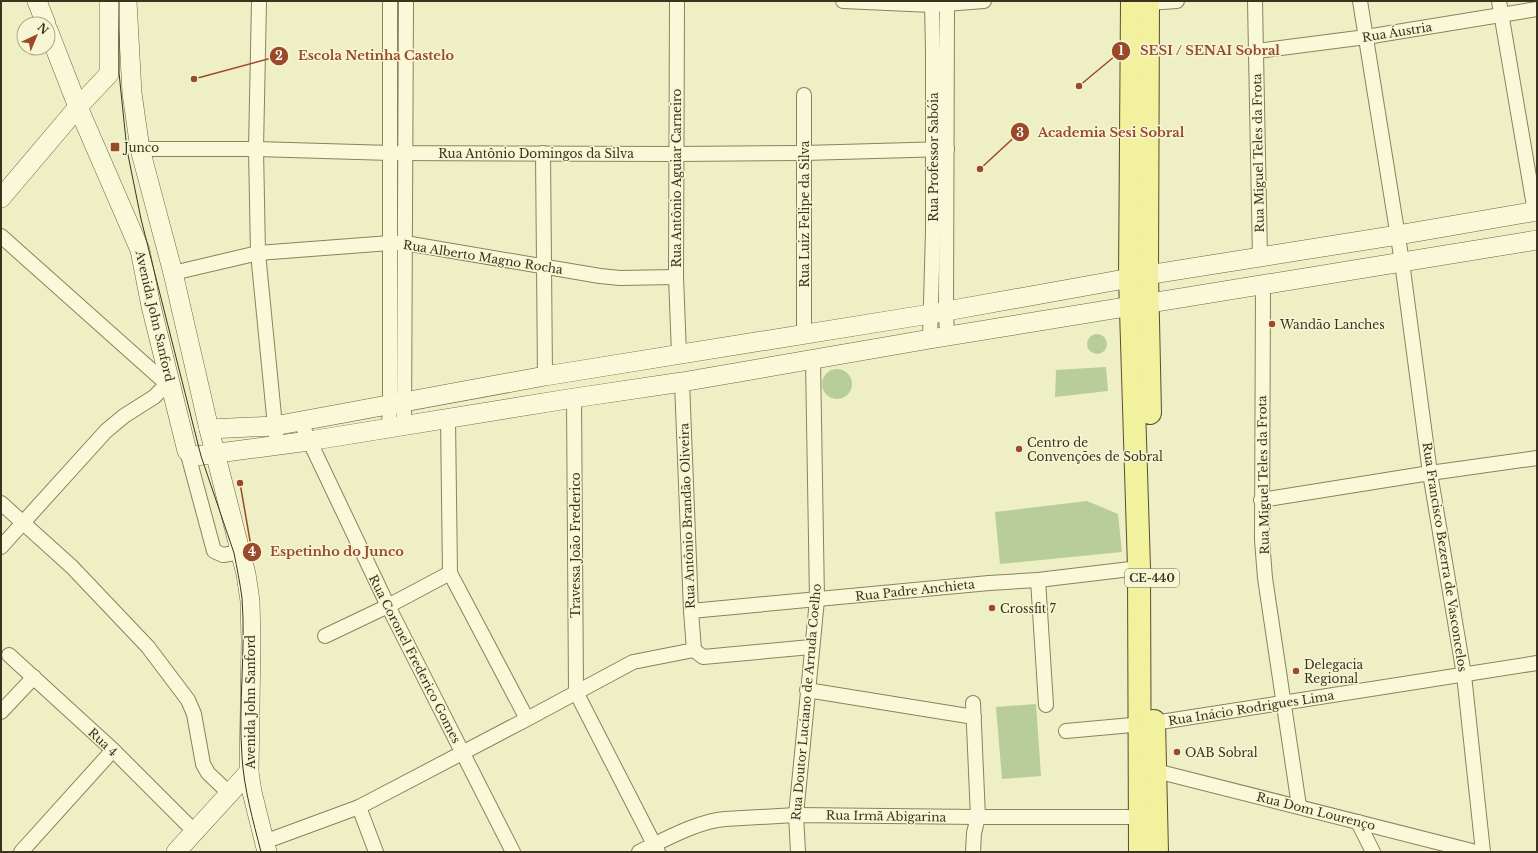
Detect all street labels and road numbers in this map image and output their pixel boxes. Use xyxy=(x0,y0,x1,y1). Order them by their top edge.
street label: Rua Áustria xyxy=(1361,18,1433,45)
street label: Rua Miguel Teles da Frota xyxy=(1249,73,1267,233)
street label: Rua Antônio Aguiar Carneiro xyxy=(669,88,684,267)
street label: Rua Professor Sabóia xyxy=(926,92,941,222)
street label: Rua Luiz Felipe da Silva xyxy=(797,140,812,287)
street label: Rua Antônio Domingos da Silva xyxy=(438,146,634,161)
street label: Rua Alberto Magno Rocha xyxy=(402,237,564,277)
street label: Avenida John Sanford xyxy=(132,248,177,383)
street label: Rua Miguel Teles da Frota xyxy=(1254,395,1272,555)
street label: Rua Antônio Brandão Oliveira xyxy=(676,422,698,609)
street label: Rua Francisco Bezerra de Vasconcelos xyxy=(1419,441,1471,673)
street label: Travessa João Frederico xyxy=(568,472,583,618)
road number: CE-440 xyxy=(1125,569,1179,587)
street label: Rua Coronel Frederico Gomes xyxy=(366,572,464,746)
street label: Rua Padre Anchieta xyxy=(854,576,976,604)
street label: Rua Doutor Luciano de Arruda Coelho xyxy=(788,583,824,821)
street label: Avenida John Sanford xyxy=(243,635,258,770)
street label: Rua Inácio Rodrigues Lima xyxy=(1167,687,1335,729)
street label: Rua 4 xyxy=(85,725,121,759)
street label: Rua Dom Lourenço xyxy=(1255,789,1377,833)
street label: Rua Irmã Abigarina xyxy=(826,807,947,825)

